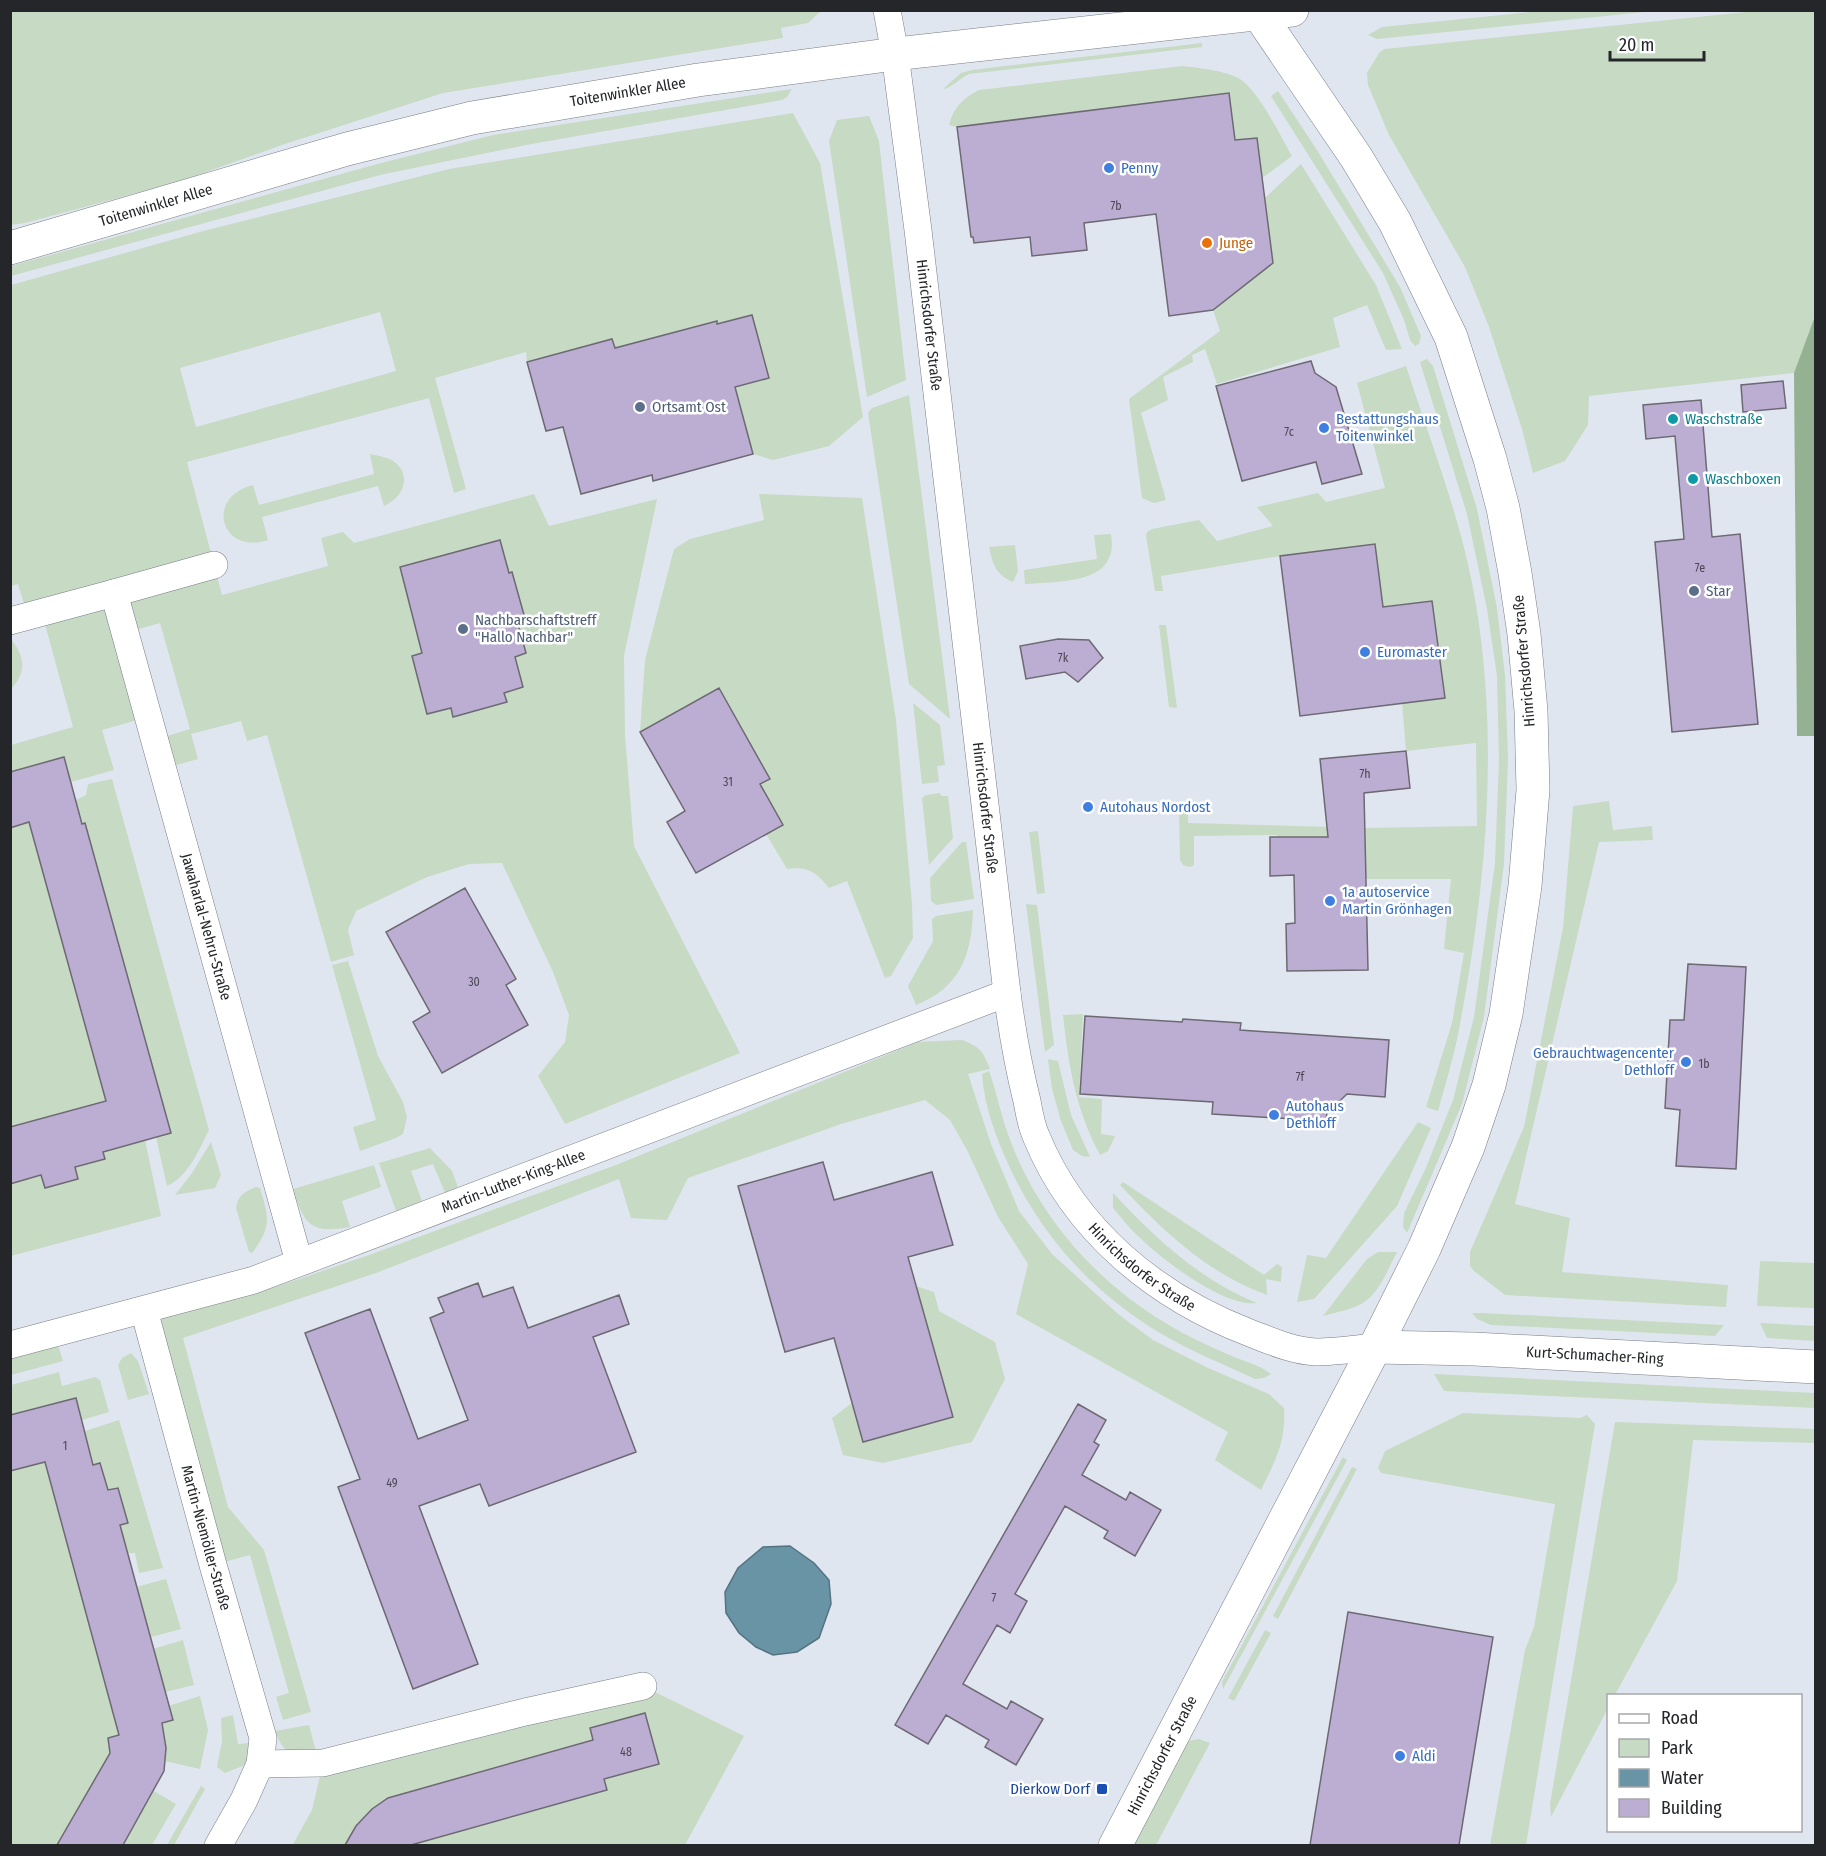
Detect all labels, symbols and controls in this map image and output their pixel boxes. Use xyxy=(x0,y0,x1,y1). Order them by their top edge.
scale bar xyxy=(1610,24,1704,62)
text: 20 m xyxy=(1619,34,1654,56)
street label: Toitenwinkler Allee xyxy=(569,73,687,110)
place label: Penny xyxy=(1121,159,1159,177)
marker: Penny xyxy=(1102,161,1116,175)
street label: Toitenwinkler Allee xyxy=(97,180,215,230)
house number: 7b xyxy=(1110,199,1122,213)
place label: Junge xyxy=(1219,234,1253,252)
marker: Junge xyxy=(1200,236,1214,250)
street label: Hinrichsdorfer Straße xyxy=(912,258,946,392)
place label: Ortsamt Ost xyxy=(652,398,726,416)
marker: Ortsamt Ost xyxy=(633,400,647,414)
place label: Bestattungshaus Toitenwinkel xyxy=(1336,410,1439,445)
place label: Waschstraße xyxy=(1685,410,1763,428)
marker: Waschstraße xyxy=(1666,412,1680,426)
marker: Bestattungshaus Toitenwinkel xyxy=(1317,421,1331,435)
house number: 7c xyxy=(1284,425,1294,439)
place label: Waschboxen xyxy=(1705,470,1781,488)
marker: Waschboxen xyxy=(1686,472,1700,486)
house number: 7e xyxy=(1695,561,1705,575)
place label: Star xyxy=(1706,582,1732,600)
marker: Star xyxy=(1687,584,1701,598)
street label: Hinrichsdorfer Straße xyxy=(1509,594,1539,728)
place label: Nachbarschaftstreff "Hallo Nachbar" xyxy=(475,611,598,646)
marker: Nachbarschaftstreff "Hallo Nachbar" xyxy=(456,622,470,636)
place label: Euromaster xyxy=(1377,643,1448,661)
marker: Euromaster xyxy=(1358,645,1372,659)
house number: 7k xyxy=(1058,651,1069,665)
street label: Hinrichsdorfer Straße xyxy=(969,741,1002,875)
house number: 7h xyxy=(1359,767,1371,781)
house number: 31 xyxy=(723,775,733,789)
place label: Autohaus Nordost xyxy=(1100,798,1210,816)
marker: Autohaus Nordost xyxy=(1081,800,1095,814)
street label: Jawaharlal-Nehru-Straße xyxy=(177,851,235,1002)
place label: 1a autoservice Martin Grönhagen xyxy=(1342,883,1452,918)
marker: 1a autoservice Martin Grönhagen xyxy=(1323,894,1337,908)
house number: 30 xyxy=(468,975,480,989)
place label: Gebrauchtwagencenter Dethloff xyxy=(1533,1044,1675,1079)
marker: Gebrauchtwagencenter Dethloff xyxy=(1679,1055,1693,1069)
house number: 1b xyxy=(1698,1057,1710,1071)
house number: 7f xyxy=(1296,1070,1306,1084)
place label: Autohaus Dethloff xyxy=(1286,1097,1344,1132)
marker: Autohaus Dethloff xyxy=(1267,1108,1281,1122)
street label: Martin-Luther-King-Allee xyxy=(439,1146,588,1217)
street label: Hinrichsdorfer Straße xyxy=(1084,1219,1199,1315)
street label: Kurt-Schumacher-Ring xyxy=(1526,1343,1664,1368)
house number: 1 xyxy=(63,1439,67,1453)
street label: Martin-Niemöller-Straße xyxy=(177,1463,235,1613)
house number: 49 xyxy=(386,1476,398,1490)
house number: 7 xyxy=(992,1591,997,1605)
street label: Hinrichsdorfer Straße xyxy=(1124,1693,1201,1818)
legend xyxy=(1607,1694,1802,1832)
text: Road xyxy=(1661,1707,1698,1729)
text: Park xyxy=(1661,1737,1694,1759)
house number: 48 xyxy=(620,1745,632,1759)
place label: Aldi xyxy=(1412,1747,1436,1765)
marker: Aldi xyxy=(1393,1749,1407,1763)
text: Water xyxy=(1661,1767,1704,1789)
place label: Dierkow Dorf xyxy=(1010,1780,1091,1798)
marker: Dierkow Dorf xyxy=(1095,1782,1109,1796)
text: Building xyxy=(1661,1797,1722,1819)

